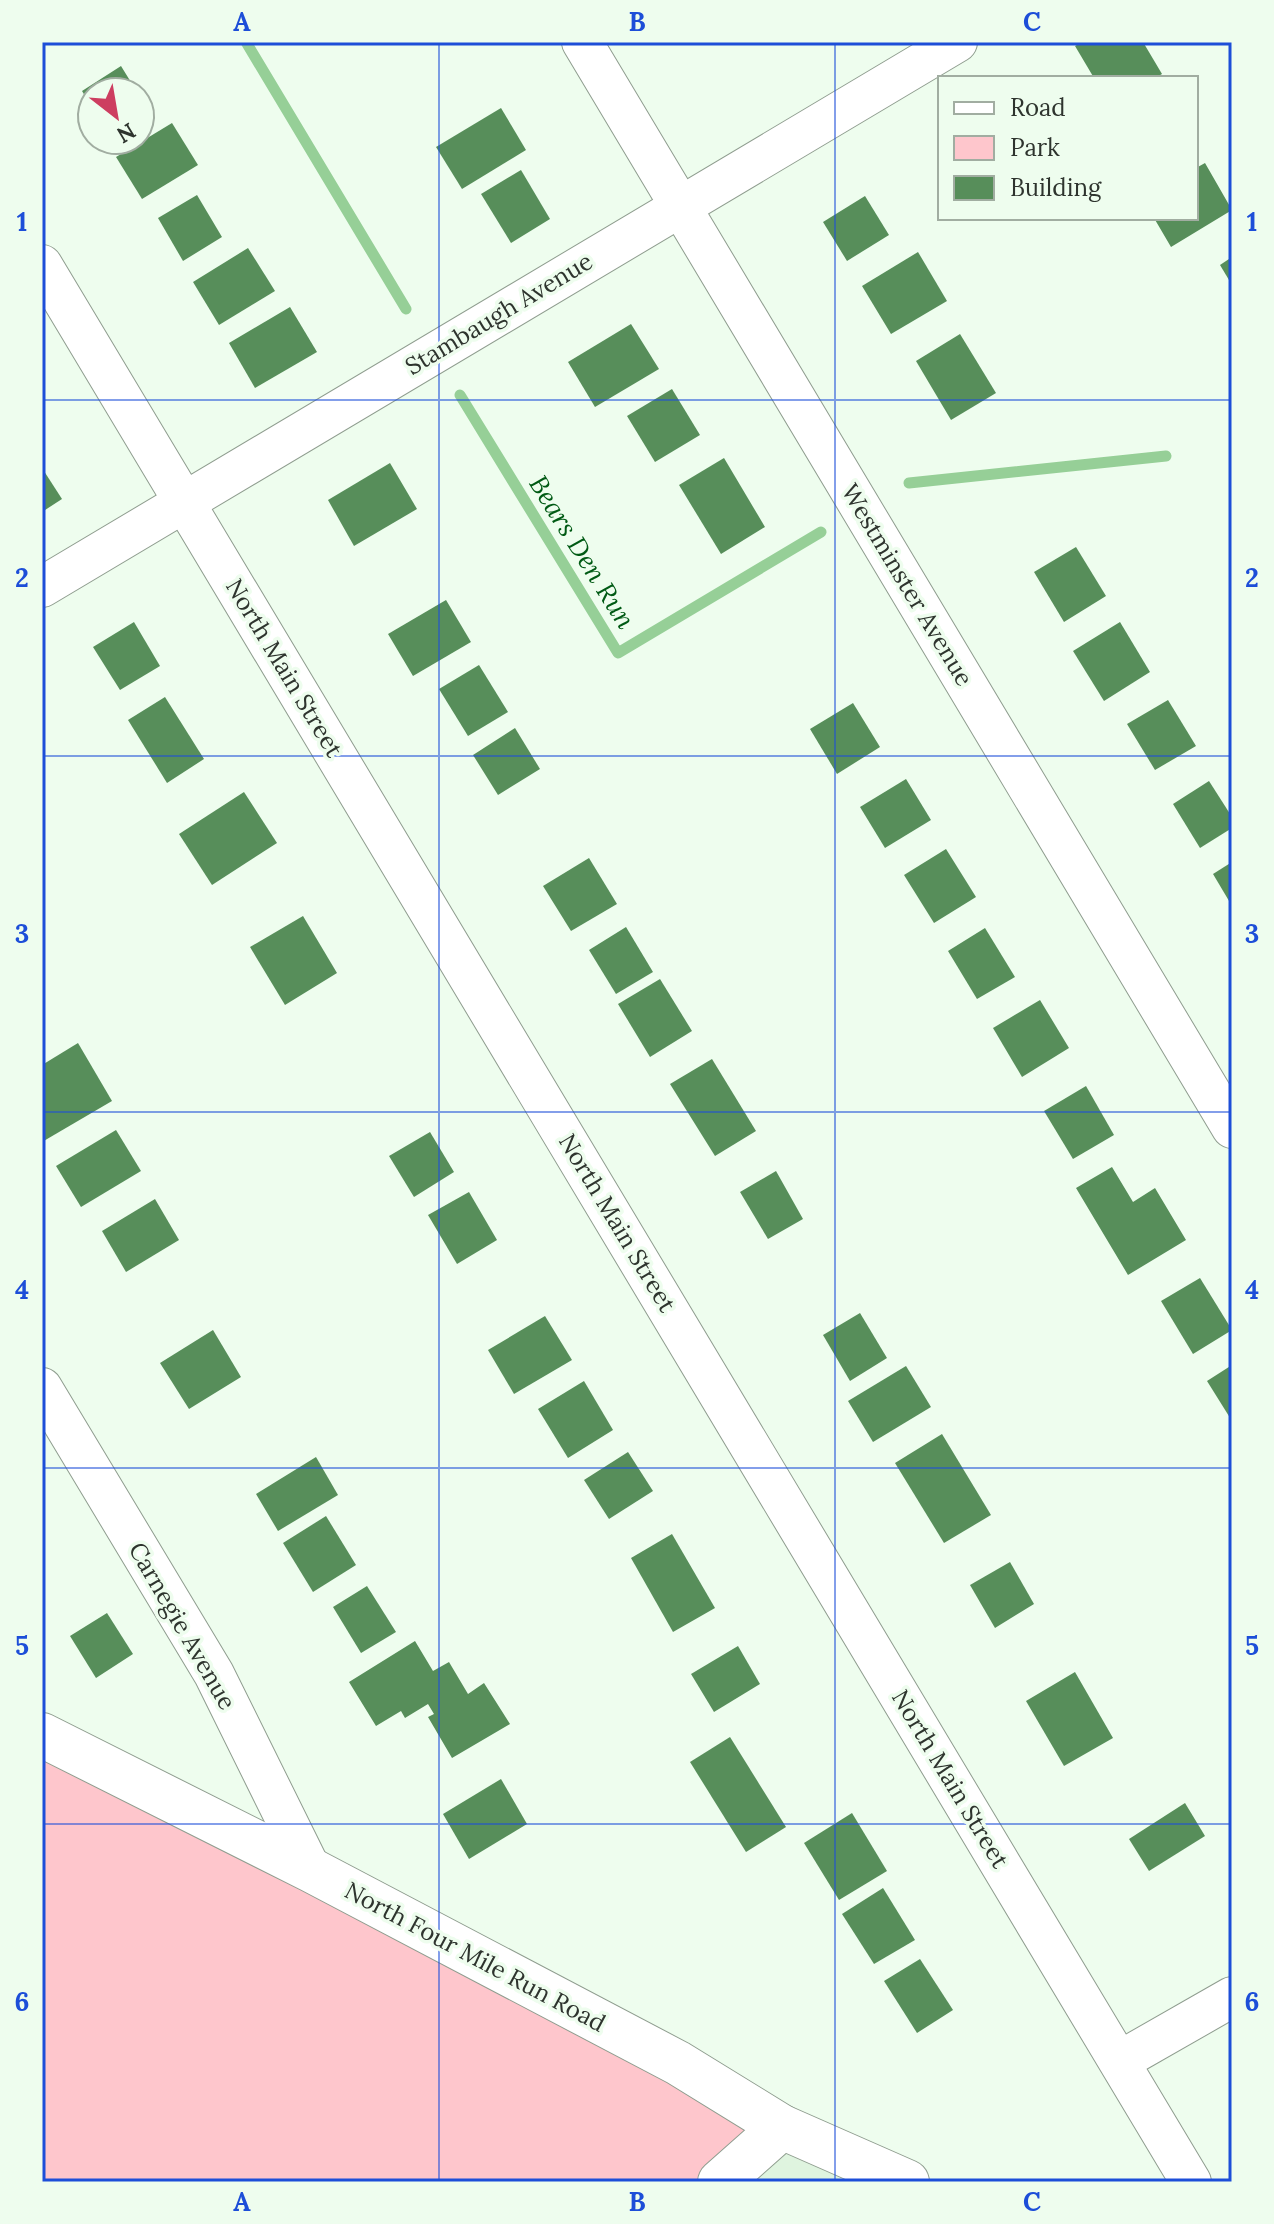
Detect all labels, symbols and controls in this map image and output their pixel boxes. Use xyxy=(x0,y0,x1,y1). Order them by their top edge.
text: A xyxy=(233,5,251,38)
text: B xyxy=(628,5,646,38)
text: C xyxy=(1023,5,1041,38)
north arrow xyxy=(76,76,156,156)
legend xyxy=(938,76,1198,220)
text: Road xyxy=(1010,92,1066,123)
text: N xyxy=(112,117,141,150)
text: Park xyxy=(1010,132,1060,163)
text: Building xyxy=(1010,172,1102,203)
text: 1 xyxy=(17,205,27,238)
text: 1 xyxy=(1247,205,1257,238)
street label: Stambaugh Avenue xyxy=(399,245,598,382)
water label: Bears Den Run xyxy=(522,469,643,634)
street label: Westminster Avenue xyxy=(835,478,980,692)
text: 2 xyxy=(15,561,29,594)
text: 2 xyxy=(1245,561,1259,594)
street label: North Main Street xyxy=(219,573,350,763)
text: 3 xyxy=(15,917,29,950)
text: 3 xyxy=(1245,917,1259,950)
street label: North Main Street xyxy=(552,1128,683,1318)
text: 4 xyxy=(15,1273,29,1306)
text: 4 xyxy=(1245,1273,1259,1306)
street label: Carnegie Avenue xyxy=(122,1536,243,1715)
text: 5 xyxy=(15,1629,29,1662)
text: 5 xyxy=(1245,1629,1259,1662)
street label: North Main Street xyxy=(885,1684,1016,1874)
street label: North Four Mile Run Road xyxy=(339,1875,611,2039)
text: 6 xyxy=(15,1985,29,2018)
text: 6 xyxy=(1245,1985,1259,2018)
text: A xyxy=(233,2185,251,2218)
text: B xyxy=(628,2185,646,2218)
text: C xyxy=(1023,2185,1041,2218)

